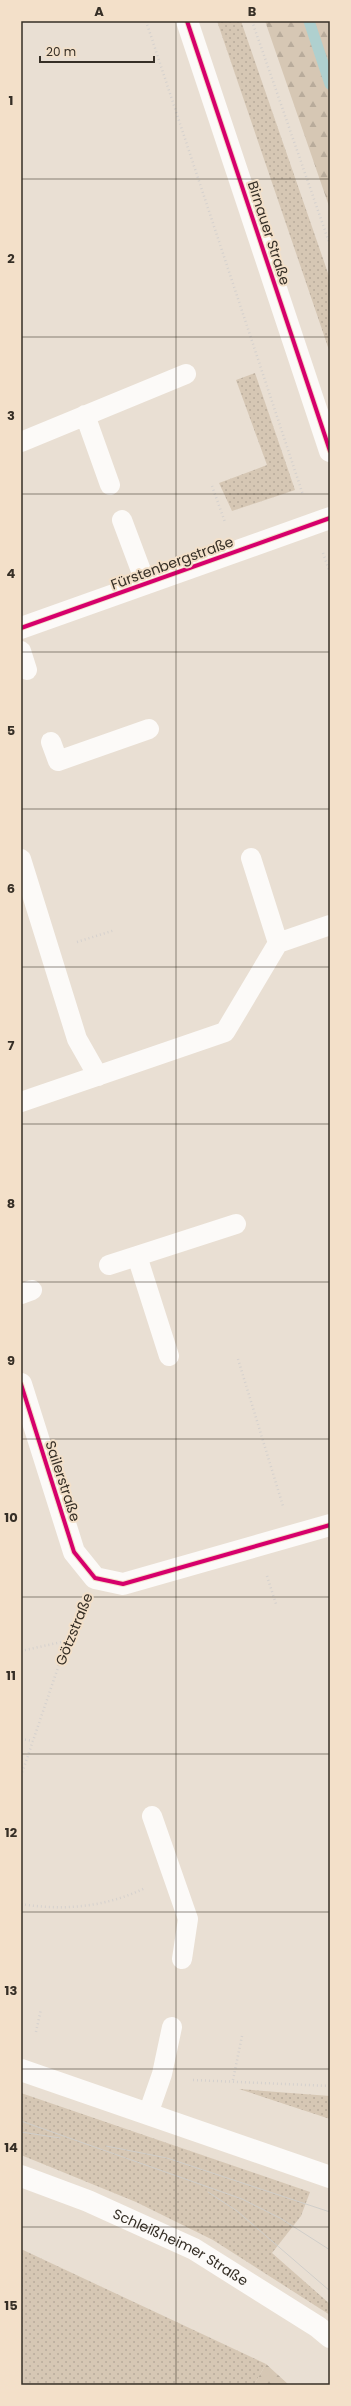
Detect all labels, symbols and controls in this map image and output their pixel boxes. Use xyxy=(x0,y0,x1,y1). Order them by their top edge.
text: A xyxy=(94,2,104,21)
text: B xyxy=(248,2,257,21)
scale bar xyxy=(40,38,154,64)
text: 20 m xyxy=(46,43,76,60)
text: 1 xyxy=(9,91,13,110)
street label: Birnauer Straße xyxy=(243,178,295,288)
text: 2 xyxy=(7,249,15,268)
text: 3 xyxy=(7,406,15,425)
street label: Fürstenbergstraße xyxy=(108,531,237,595)
text: 4 xyxy=(7,564,16,583)
text: 5 xyxy=(7,721,15,740)
text: 6 xyxy=(7,879,15,898)
text: 7 xyxy=(8,1036,15,1055)
text: 8 xyxy=(7,1194,15,1213)
text: 9 xyxy=(7,1351,15,1370)
street label: Sailerstraße xyxy=(41,1438,86,1524)
text: 10 xyxy=(4,1508,18,1527)
street label: Götzstraße xyxy=(50,1589,98,1668)
text: 11 xyxy=(6,1666,16,1685)
text: 12 xyxy=(5,1823,18,1842)
text: 13 xyxy=(5,1981,18,2000)
text: 14 xyxy=(4,2138,18,2157)
street label: Schleißheimer Straße xyxy=(110,2204,252,2291)
text: 15 xyxy=(4,2296,18,2315)

